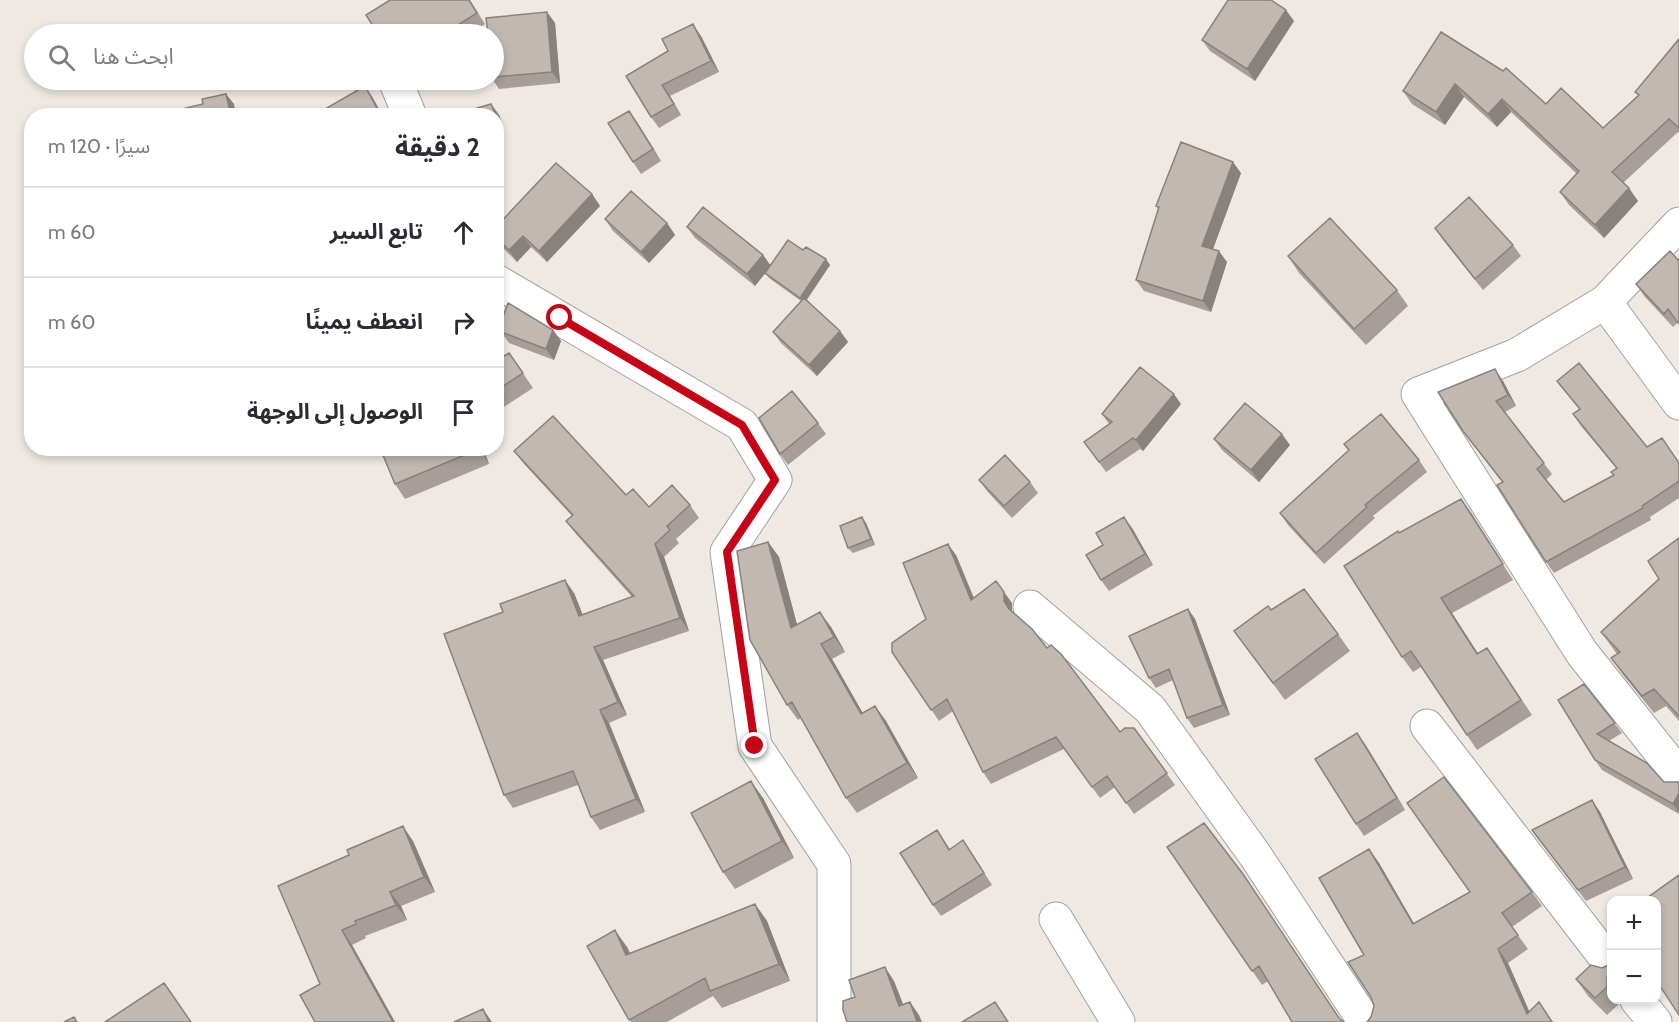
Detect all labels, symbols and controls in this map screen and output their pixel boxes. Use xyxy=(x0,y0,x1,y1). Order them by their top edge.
search box xyxy=(24,24,504,90)
icon: search xyxy=(45,41,78,74)
text: ابحث هنا xyxy=(93,43,174,70)
text: 2 دقيقة xyxy=(395,131,480,163)
text: سيرًا · 120 m xyxy=(48,134,150,158)
icon: ahead xyxy=(447,216,480,249)
text: تابع السير xyxy=(330,218,423,245)
text: 60 m xyxy=(48,220,95,244)
route start xyxy=(546,304,572,330)
icon: right xyxy=(447,306,480,339)
text: انعطف يمينًا xyxy=(306,308,423,335)
text: 60 m xyxy=(48,310,95,334)
icon: arrive xyxy=(447,396,480,429)
text: الوصول إلى الوجهة xyxy=(247,398,423,425)
route end xyxy=(741,732,767,758)
map controls xyxy=(1607,896,1661,1004)
button: + xyxy=(1607,896,1661,950)
button: − xyxy=(1607,950,1661,1004)

